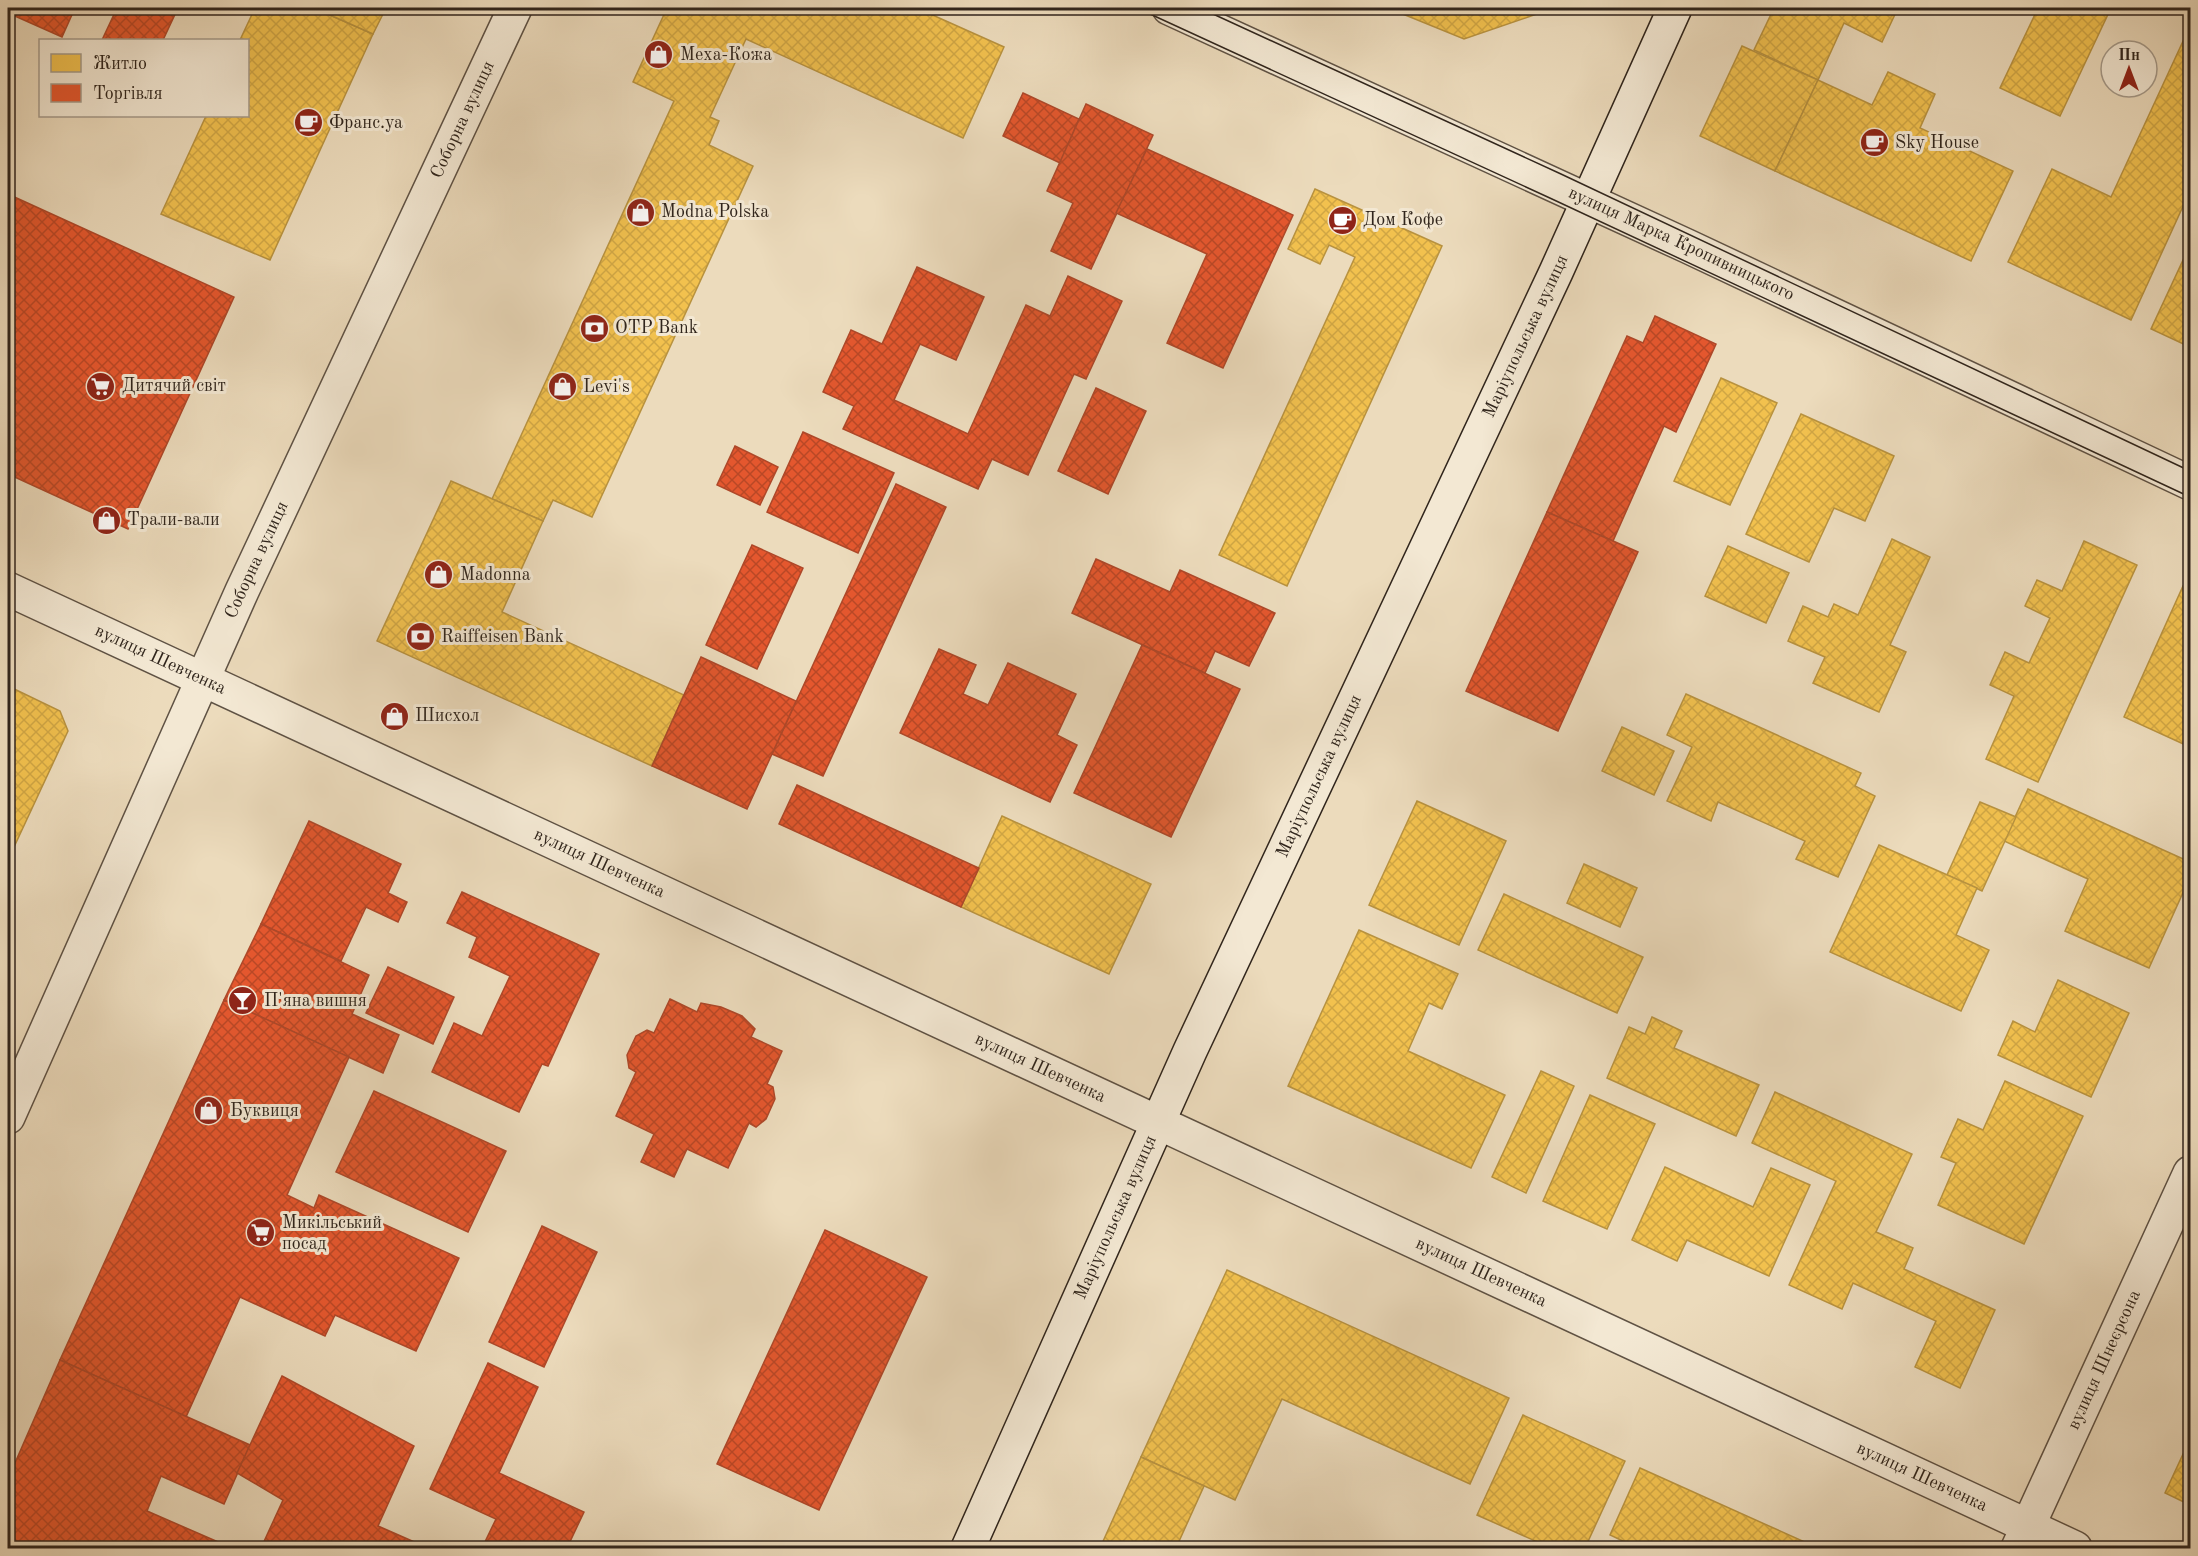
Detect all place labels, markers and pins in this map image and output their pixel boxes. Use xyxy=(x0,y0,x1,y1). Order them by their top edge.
shop icon: Меха-Кожа xyxy=(643,39,675,71)
place label: Меха-Кожа xyxy=(680,46,772,64)
cafe icon: Франс.уа xyxy=(292,107,324,139)
place label: Франс.уа xyxy=(329,114,403,132)
cafe icon: Sky House xyxy=(1858,127,1890,159)
place label: Sky House xyxy=(1895,134,1979,152)
shop icon: Modna Polska xyxy=(624,196,656,228)
place label: Modna Polska xyxy=(661,203,769,221)
cafe icon: Дом Кофе xyxy=(1326,204,1358,236)
place label: Дом Кофе xyxy=(1363,211,1443,230)
bank icon: OTP Bank xyxy=(578,312,610,344)
place label: OTP Bank xyxy=(615,319,698,337)
supermarket icon: Дитячий світ xyxy=(85,370,117,402)
shop icon: Levi's xyxy=(546,371,578,403)
place label: Дитячий світ xyxy=(122,377,226,395)
place label: Levi's xyxy=(583,378,630,396)
shop icon: Трали-вали xyxy=(90,504,122,536)
place label: Трали-вали xyxy=(127,511,220,529)
shop icon: Madonna xyxy=(423,559,455,591)
place label: Madonna xyxy=(460,566,531,584)
bank icon: Raiffeisen Bank xyxy=(404,621,436,653)
place label: Raiffeisen Bank xyxy=(441,628,564,646)
shop icon: Шисхол xyxy=(378,700,410,732)
place label: Шисхол xyxy=(415,707,479,725)
bar icon: П'яна вишня xyxy=(227,985,259,1017)
place label: П'яна вишня xyxy=(264,992,367,1010)
shop icon: Буквиця xyxy=(193,1095,225,1127)
place label: Буквиця xyxy=(230,1102,299,1120)
place label: Микільський посад xyxy=(282,1214,382,1253)
supermarket icon: Микільський посад xyxy=(245,1217,277,1249)

